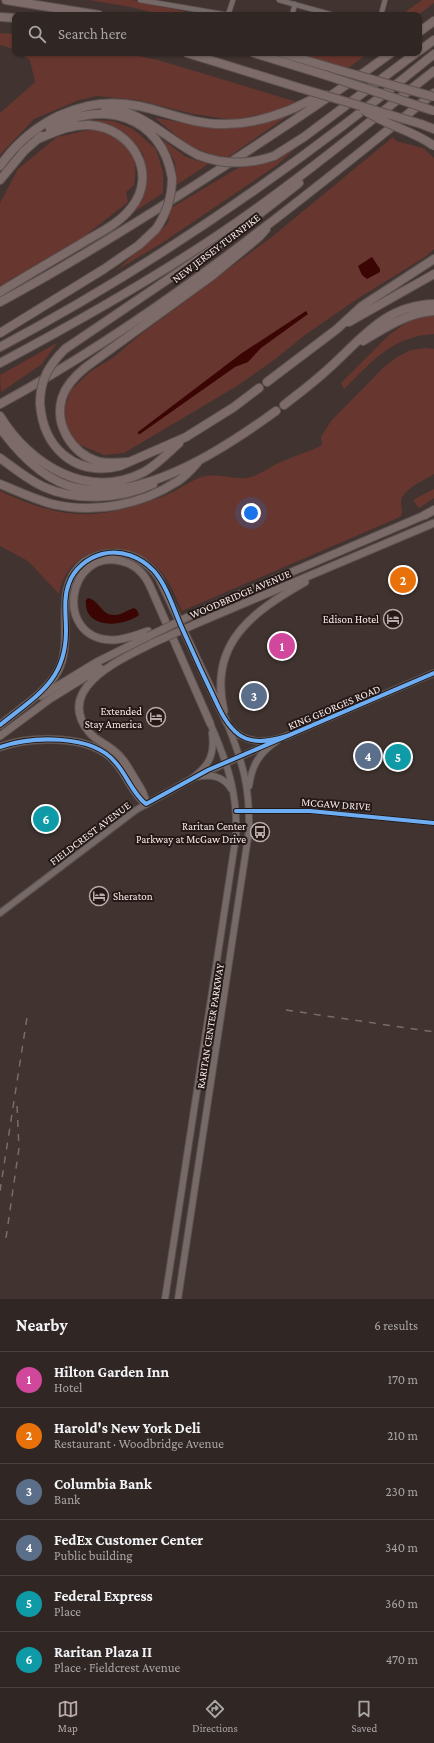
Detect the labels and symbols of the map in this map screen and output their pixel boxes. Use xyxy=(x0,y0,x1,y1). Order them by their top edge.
street label: NEW JERSEY TURNPIKE xyxy=(170,211,263,286)
your location xyxy=(241,503,261,523)
pin: 2 xyxy=(390,565,416,595)
street label: WOODBRIDGE AVENUE xyxy=(188,567,292,621)
hotel icon: Edison Hotel xyxy=(382,608,404,630)
place label: Edison Hotel xyxy=(323,613,379,625)
pin: 1 xyxy=(269,631,295,661)
pin: 3 xyxy=(241,681,267,711)
street label: KING GEORGES ROAD xyxy=(286,682,382,732)
place label: Extended Stay America xyxy=(85,705,142,731)
hotel icon: Extended Stay America xyxy=(145,706,167,728)
pin: 4 xyxy=(355,741,381,771)
pin: 5 xyxy=(385,742,411,772)
street label: MCGAW DRIVE xyxy=(301,796,371,812)
street label: FIELDCREST AVENUE xyxy=(47,799,133,867)
pin: 6 xyxy=(33,804,59,834)
place label: Raritan Center Parkway at McGaw Drive xyxy=(136,820,246,846)
bus stop icon: Raritan Center Parkway at McGaw Drive xyxy=(249,821,271,843)
hotel icon: Sheraton xyxy=(88,885,110,907)
place label: Sheraton xyxy=(113,890,153,902)
street label: RARITAN CENTER PARKWAY xyxy=(194,962,226,1090)

